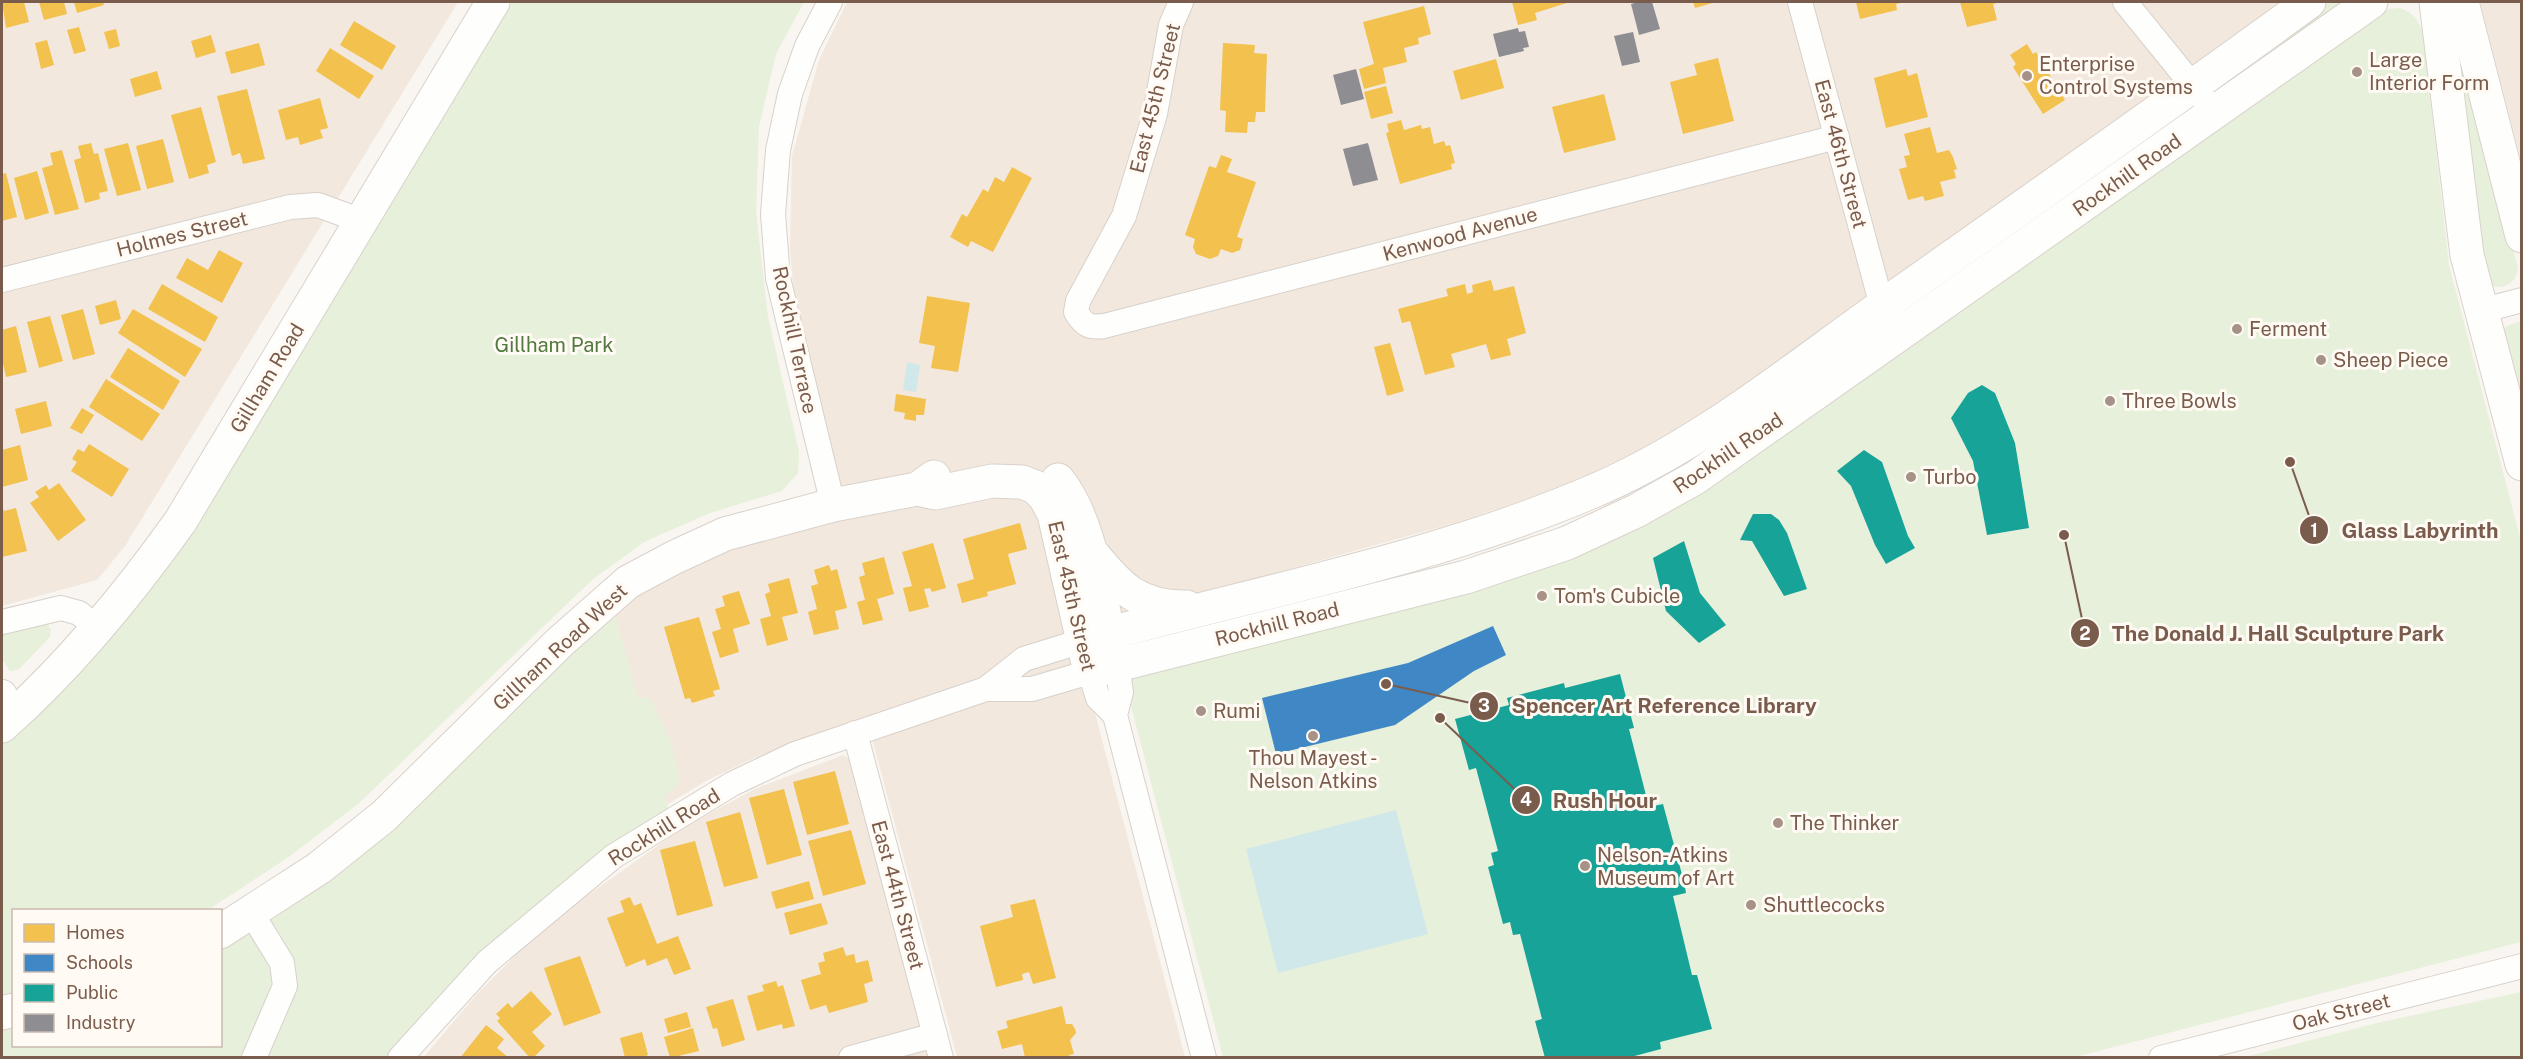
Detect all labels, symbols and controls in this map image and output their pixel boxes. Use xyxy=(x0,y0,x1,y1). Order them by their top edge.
street label: East 45th Street xyxy=(1125,21,1185,175)
place label: Large Interior Form xyxy=(2369,48,2489,95)
place label: Enterprise Control Systems xyxy=(2039,52,2193,99)
marker: Large Interior Form xyxy=(2350,65,2364,79)
marker: Enterprise Control Systems xyxy=(2020,69,2034,83)
street label: East 46th Street xyxy=(1810,77,1872,231)
street label: Rockhill Road xyxy=(2068,129,2186,221)
street label: Kenwood Avenue xyxy=(1380,202,1540,266)
street label: Holmes Street xyxy=(114,206,250,262)
street label: Rockhill Terrace xyxy=(768,264,822,416)
place label: Ferment xyxy=(2249,317,2327,341)
street label: Gillham Road xyxy=(225,319,309,437)
marker: Ferment xyxy=(2230,322,2244,336)
park label: Gillham Park xyxy=(495,333,613,357)
place label: Sheep Piece xyxy=(2333,348,2448,372)
marker: Sheep Piece xyxy=(2314,353,2328,367)
place label: Three Bowls xyxy=(2122,389,2237,413)
marker: Three Bowls xyxy=(2103,394,2117,408)
street label: Rockhill Road xyxy=(1669,408,1787,498)
place label: Turbo xyxy=(1923,465,1977,489)
marker: Turbo xyxy=(1904,470,1918,484)
callout: Glass Labyrinth xyxy=(2299,511,2510,550)
street label: East 45th Street xyxy=(1043,518,1101,674)
text: Glass Labyrinth xyxy=(2342,518,2498,543)
text: 1 xyxy=(2310,520,2318,541)
street label: Gillham Road West xyxy=(488,579,632,715)
place label: Tom's Cubicle xyxy=(1554,584,1680,608)
marker: Tom's Cubicle xyxy=(1535,589,1549,603)
street label: Rockhill Road xyxy=(1212,597,1342,651)
callout: The Donald J. Hall Sculpture Park xyxy=(2070,614,2456,653)
text: The Donald J. Hall Sculpture Park xyxy=(2112,621,2444,646)
text: 2 xyxy=(2079,623,2091,644)
callout: Spencer Art Reference Library xyxy=(1469,686,1829,725)
text: Spencer Art Reference Library xyxy=(1511,693,1817,718)
text: 3 xyxy=(1478,695,1490,716)
place label: Rumi xyxy=(1213,699,1260,723)
marker: Rumi xyxy=(1194,704,1208,718)
marker: Thou Mayest - Nelson Atkins xyxy=(1306,729,1320,743)
place label: Thou Mayest - Nelson Atkins xyxy=(1248,746,1378,793)
callout: Rush Hour xyxy=(1511,781,1669,820)
street label: Rockhill Road xyxy=(604,783,724,871)
text: Rush Hour xyxy=(1553,788,1658,813)
text: 4 xyxy=(1520,789,1532,810)
place label: The Thinker xyxy=(1790,811,1900,835)
marker: The Thinker xyxy=(1771,816,1785,830)
street label: East 44th Street xyxy=(867,818,929,972)
place label: Nelson-Atkins Museum of Art xyxy=(1597,843,1735,890)
marker: Nelson-Atkins Museum of Art xyxy=(1578,859,1592,873)
place label: Shuttlecocks xyxy=(1763,893,1885,917)
marker: Shuttlecocks xyxy=(1744,898,1758,912)
legend xyxy=(12,909,222,1047)
text: Homes xyxy=(66,922,125,943)
text: Schools xyxy=(66,952,133,973)
text: Public xyxy=(66,982,118,1003)
street label: Oak Street xyxy=(2290,988,2392,1036)
text: Industry xyxy=(66,1012,136,1033)

